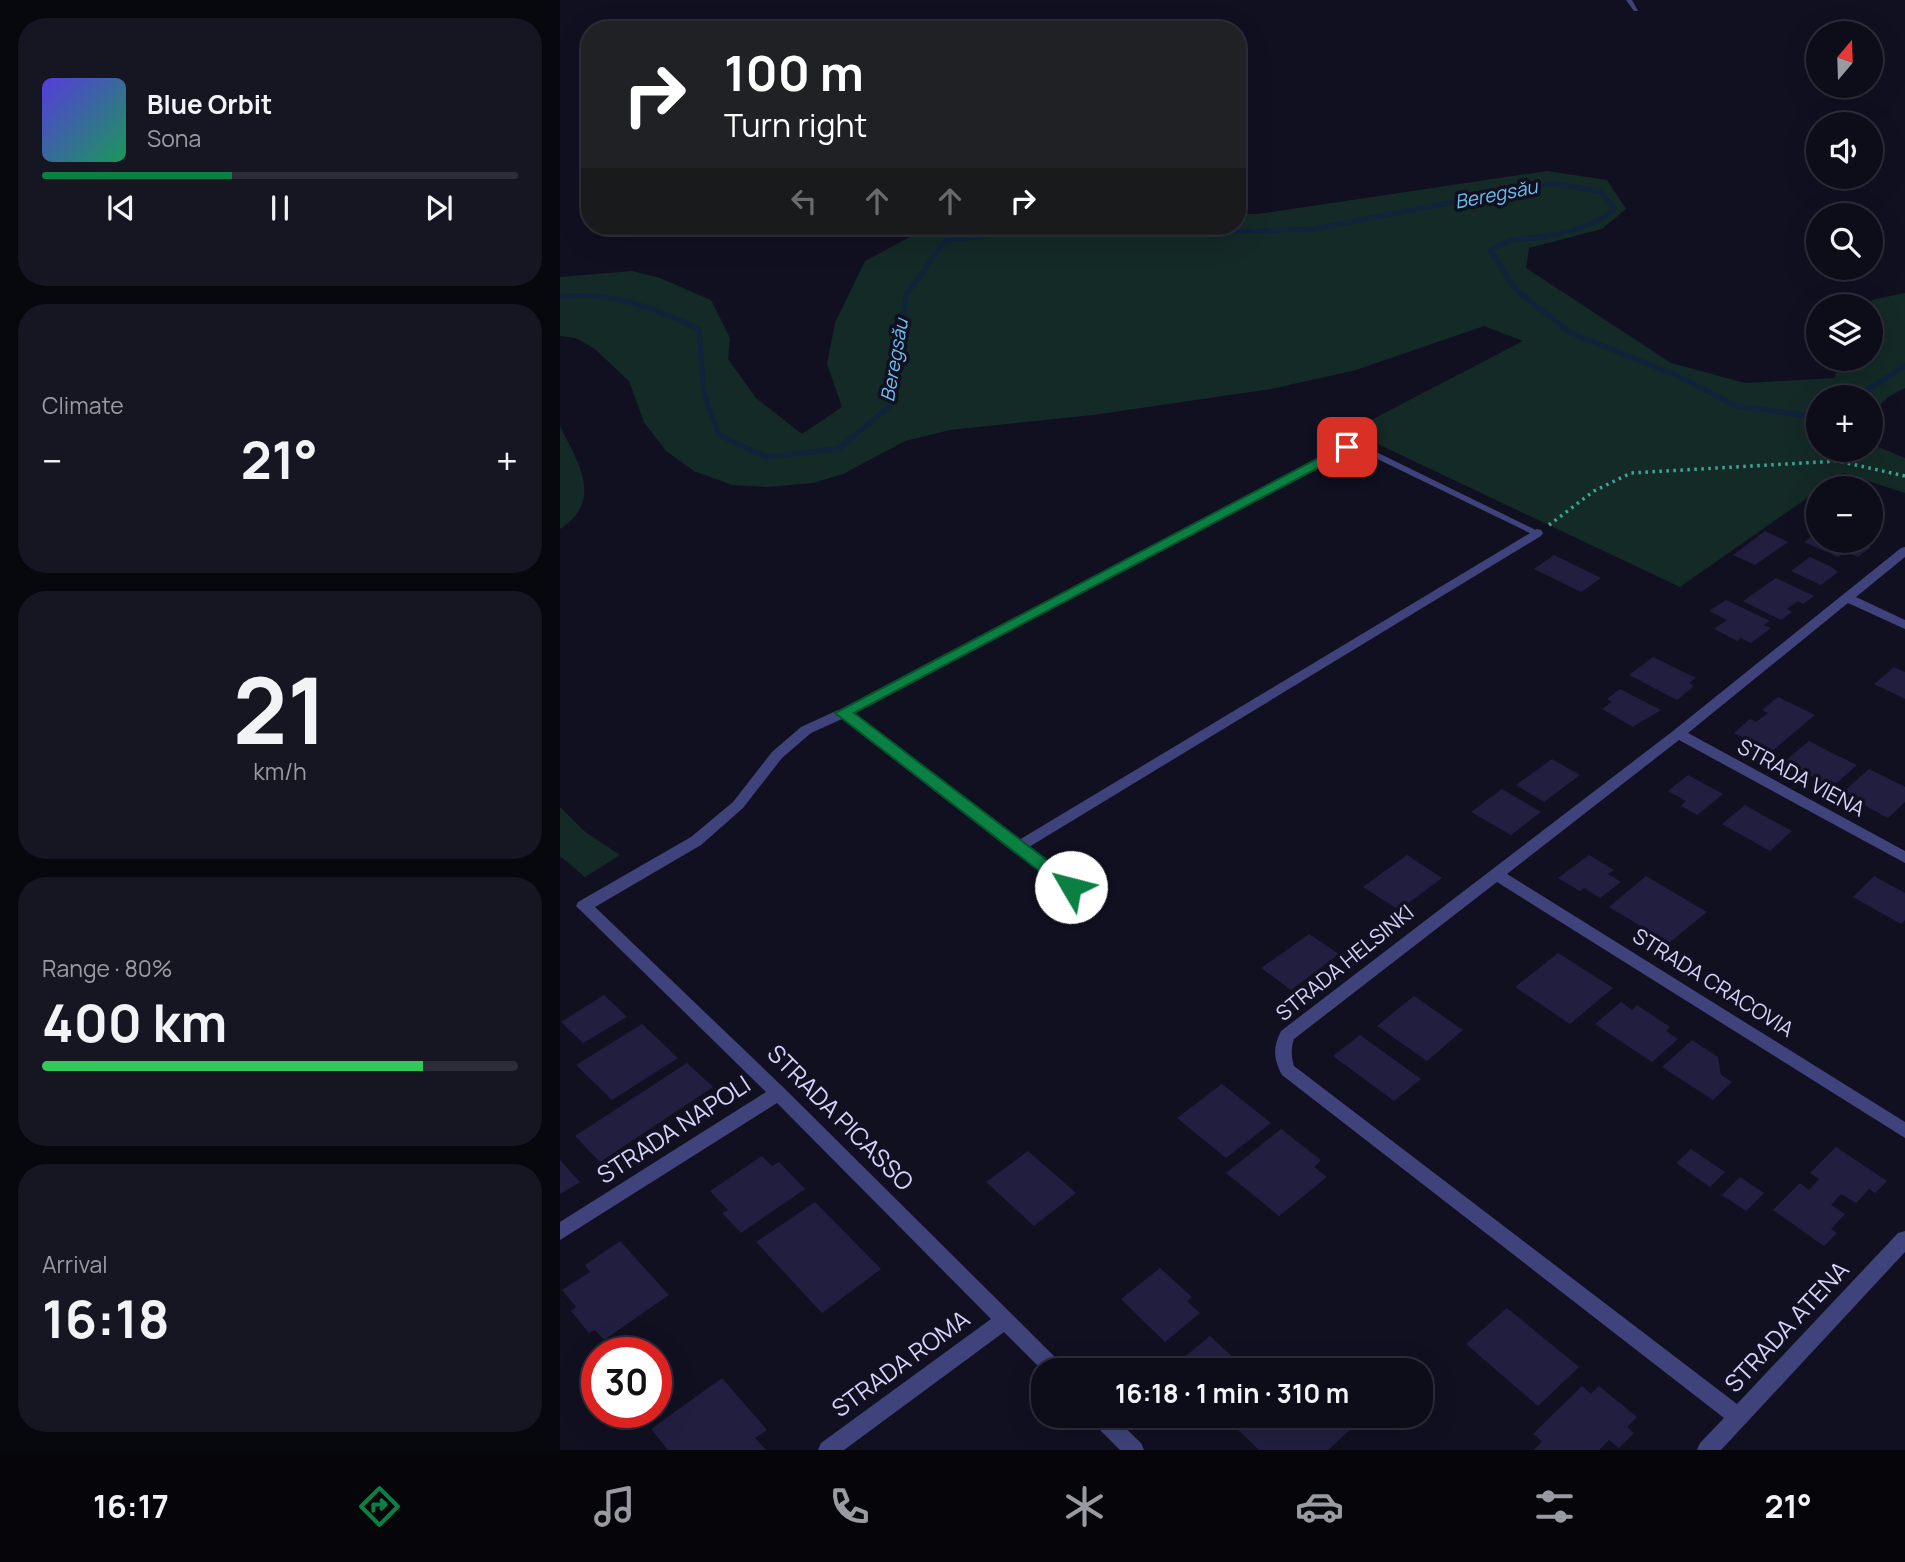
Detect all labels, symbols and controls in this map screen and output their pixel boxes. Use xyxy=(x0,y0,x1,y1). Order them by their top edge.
north arrow xyxy=(1806,21,1883,98)
map controls xyxy=(1806,21,1883,553)
text: 100 m xyxy=(724,39,864,106)
icon: right xyxy=(609,49,700,140)
text: Blue Orbit xyxy=(147,86,272,122)
text: Turn right xyxy=(724,103,867,147)
button: sound xyxy=(1806,112,1883,189)
text: Sona xyxy=(147,122,201,154)
water label: Beregsău xyxy=(1452,173,1541,215)
icon: left xyxy=(785,182,823,220)
icon: ahead xyxy=(858,182,896,220)
icon: ahead xyxy=(931,182,969,220)
icon: right xyxy=(1004,182,1042,220)
icon: previous xyxy=(102,189,140,227)
icon: pause xyxy=(261,189,299,227)
icon: next xyxy=(420,189,458,227)
button: search xyxy=(1806,203,1883,280)
button: layers xyxy=(1806,294,1883,371)
water label: Beregsău xyxy=(874,315,914,403)
button: + xyxy=(1806,385,1883,462)
text: Climate xyxy=(42,389,124,421)
pin xyxy=(1317,417,1377,477)
text: 21° xyxy=(241,424,318,495)
icon: arrive xyxy=(1328,428,1366,466)
text: − xyxy=(42,434,63,486)
text: + xyxy=(496,434,518,486)
button: − xyxy=(1806,476,1883,553)
text: 21 xyxy=(233,647,327,771)
street label: STRADA VIENA xyxy=(1733,732,1870,822)
text: km/h xyxy=(253,755,307,787)
position arrow xyxy=(1034,850,1108,924)
street label: STRADA HELSINKI xyxy=(1270,898,1419,1027)
street label: STRADA CRACOVIA xyxy=(1628,921,1799,1043)
text: Range · 80% xyxy=(42,952,173,984)
text: 400 km xyxy=(42,987,227,1058)
street label: STRADA PICASSO xyxy=(761,1037,921,1197)
street label: STRADA NAPOLI xyxy=(590,1067,756,1191)
text: Arrival xyxy=(42,1248,108,1280)
street label: STRADA ATENA xyxy=(1716,1253,1855,1399)
text: 16:18 xyxy=(42,1283,170,1354)
street label: STRADA ROMA xyxy=(824,1302,976,1424)
speed limit sign: 30 xyxy=(581,1337,672,1428)
text: 16:18 · 1 min · 310 m xyxy=(1115,1375,1349,1411)
icon: directions xyxy=(355,1482,404,1531)
icon: music xyxy=(590,1482,639,1531)
icon: phone xyxy=(825,1482,874,1531)
icon: climate xyxy=(1060,1482,1109,1531)
icon: car xyxy=(1295,1482,1344,1531)
icon: filters xyxy=(1530,1482,1579,1531)
text: 16:17 xyxy=(93,1484,169,1528)
text: 21° xyxy=(1764,1484,1812,1528)

